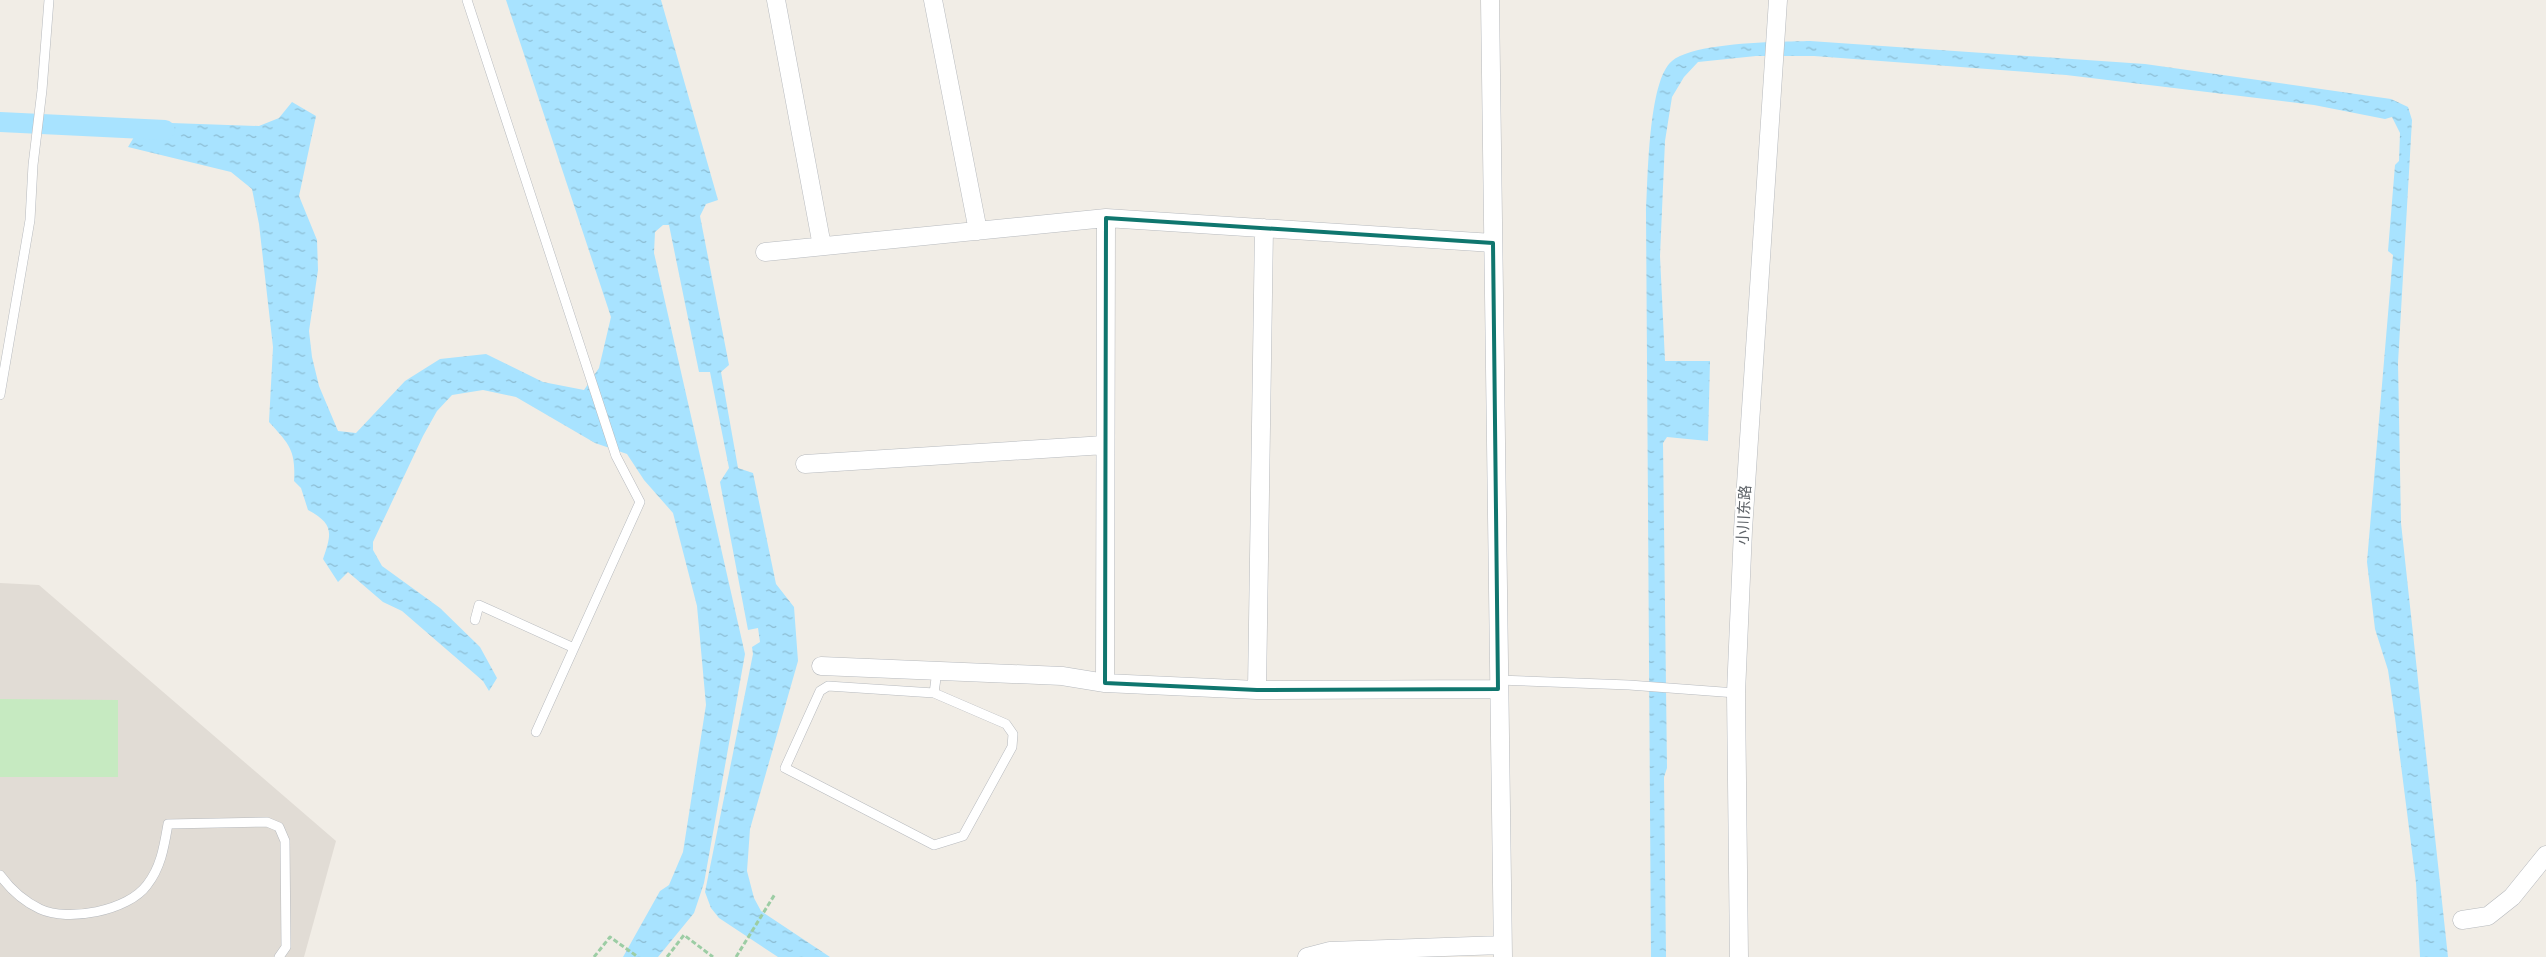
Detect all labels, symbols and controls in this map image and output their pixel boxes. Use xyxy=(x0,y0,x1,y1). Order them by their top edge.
street label: 小川东路 xyxy=(1733,485,1755,545)

